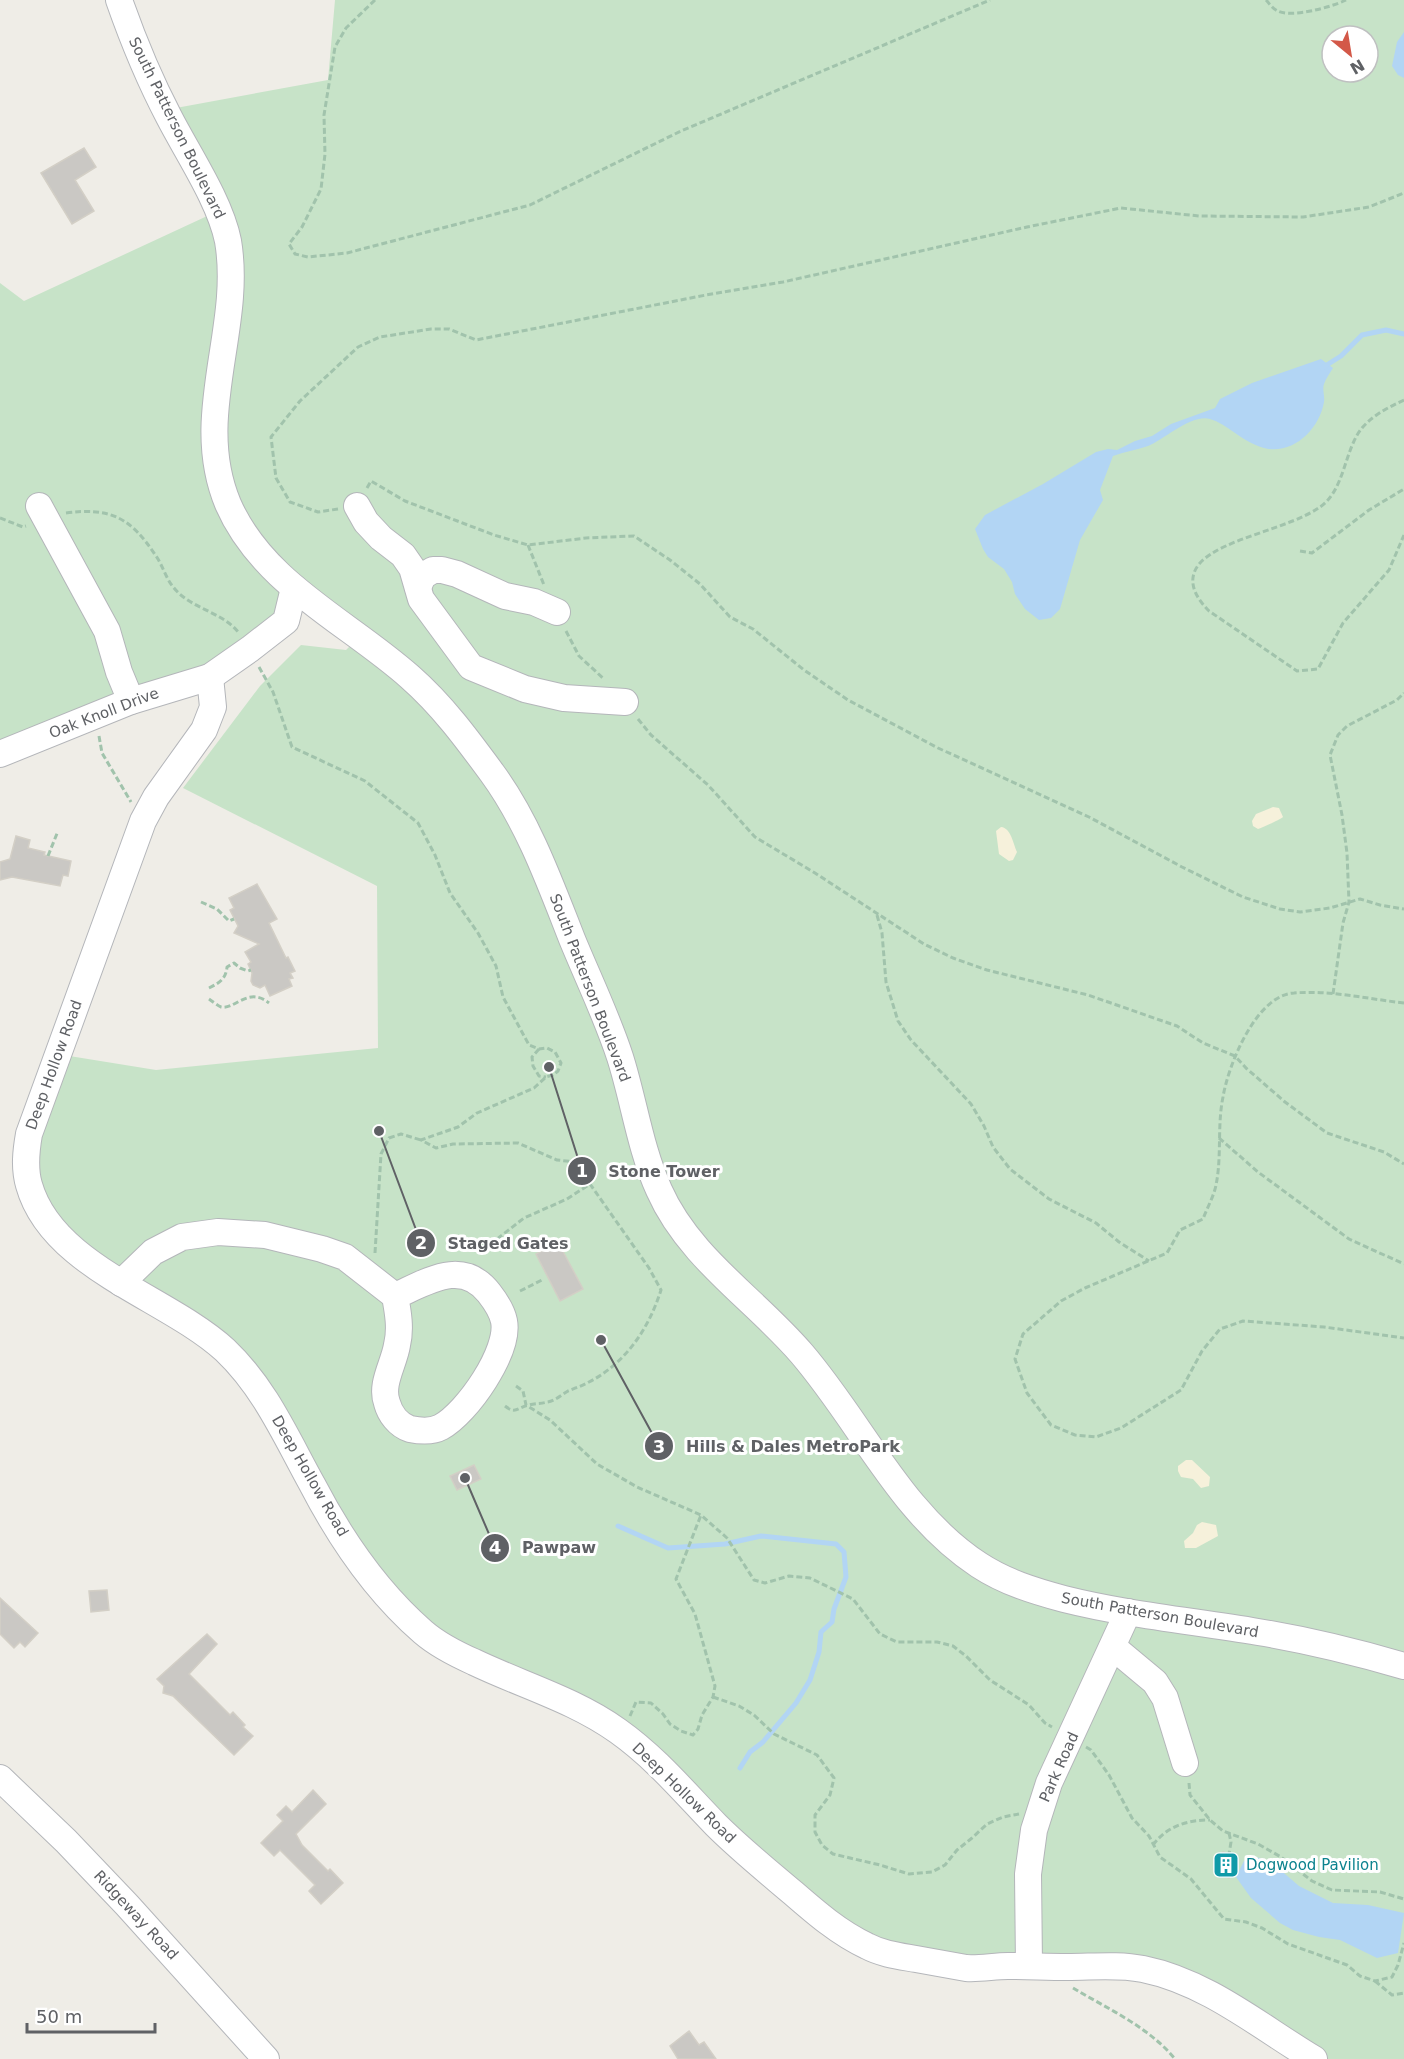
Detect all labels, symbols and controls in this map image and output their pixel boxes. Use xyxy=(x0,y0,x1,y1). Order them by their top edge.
north arrow xyxy=(1320,24,1380,84)
street label: South Patterson Boulevard xyxy=(125,34,229,222)
text: N xyxy=(1347,55,1368,78)
street label: Oak Knoll Drive xyxy=(47,684,161,742)
street label: South Patterson Boulevard xyxy=(546,891,634,1085)
street label: Deep Hollow Road xyxy=(22,998,86,1132)
callout: Stone Tower xyxy=(567,1154,732,1188)
text: 1 xyxy=(576,1160,588,1181)
text: Stone Tower xyxy=(608,1162,720,1181)
callout: Staged Gates xyxy=(406,1226,581,1260)
text: 2 xyxy=(415,1232,427,1253)
text: Staged Gates xyxy=(447,1234,569,1253)
street label: Deep Hollow Road xyxy=(268,1412,352,1540)
callout: Hills & Dales MetroPark xyxy=(644,1429,912,1463)
text: 3 xyxy=(653,1436,665,1457)
text: Hills & Dales MetroPark xyxy=(686,1437,900,1456)
callout: Pawpaw xyxy=(480,1531,608,1565)
text: 4 xyxy=(489,1537,501,1558)
text: Pawpaw xyxy=(522,1538,596,1557)
street label: South Patterson Boulevard xyxy=(1060,1589,1260,1641)
street label: Park Road xyxy=(1036,1729,1082,1805)
street label: Deep Hollow Road xyxy=(628,1739,740,1847)
building icon: Dogwood Pavilion xyxy=(1211,1850,1241,1880)
place label: Dogwood Pavilion xyxy=(1246,1856,1379,1874)
street label: Ridgeway Road xyxy=(90,1867,182,1963)
scale bar xyxy=(27,1996,154,2034)
text: 50 m xyxy=(36,2006,82,2027)

